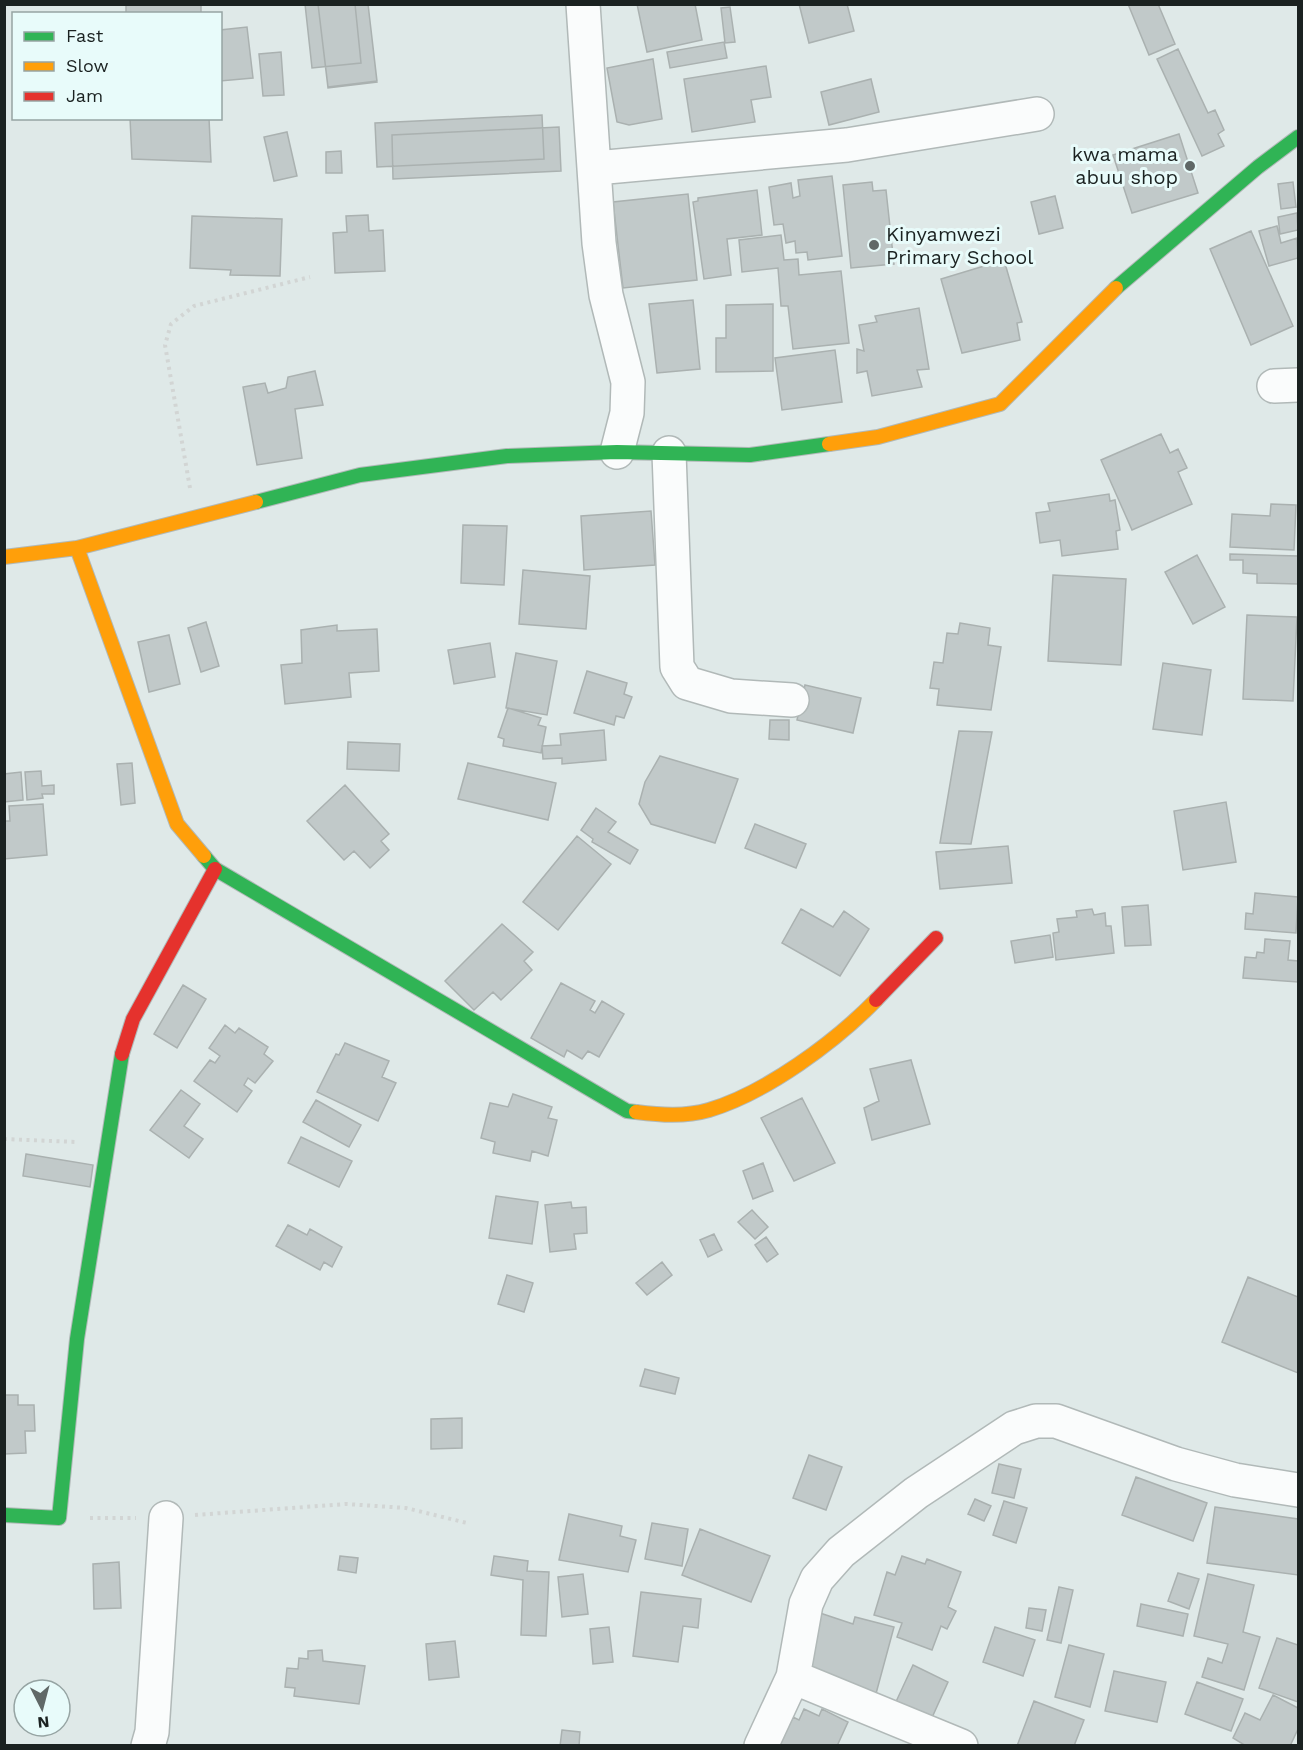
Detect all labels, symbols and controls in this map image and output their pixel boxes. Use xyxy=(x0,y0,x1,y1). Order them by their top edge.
legend xyxy=(12,12,222,120)
text: Fast xyxy=(66,25,104,46)
text: Slow xyxy=(66,55,109,76)
text: Jam xyxy=(66,85,103,106)
place label: kwa mama abuu shop xyxy=(1072,142,1178,189)
marker: kwa mama abuu shop xyxy=(1183,159,1197,173)
place label: Kinyamwezi Primary School xyxy=(886,222,1033,269)
marker: Kinyamwezi Primary School xyxy=(867,238,881,252)
north arrow xyxy=(12,1678,72,1738)
text: N xyxy=(37,1712,50,1732)

